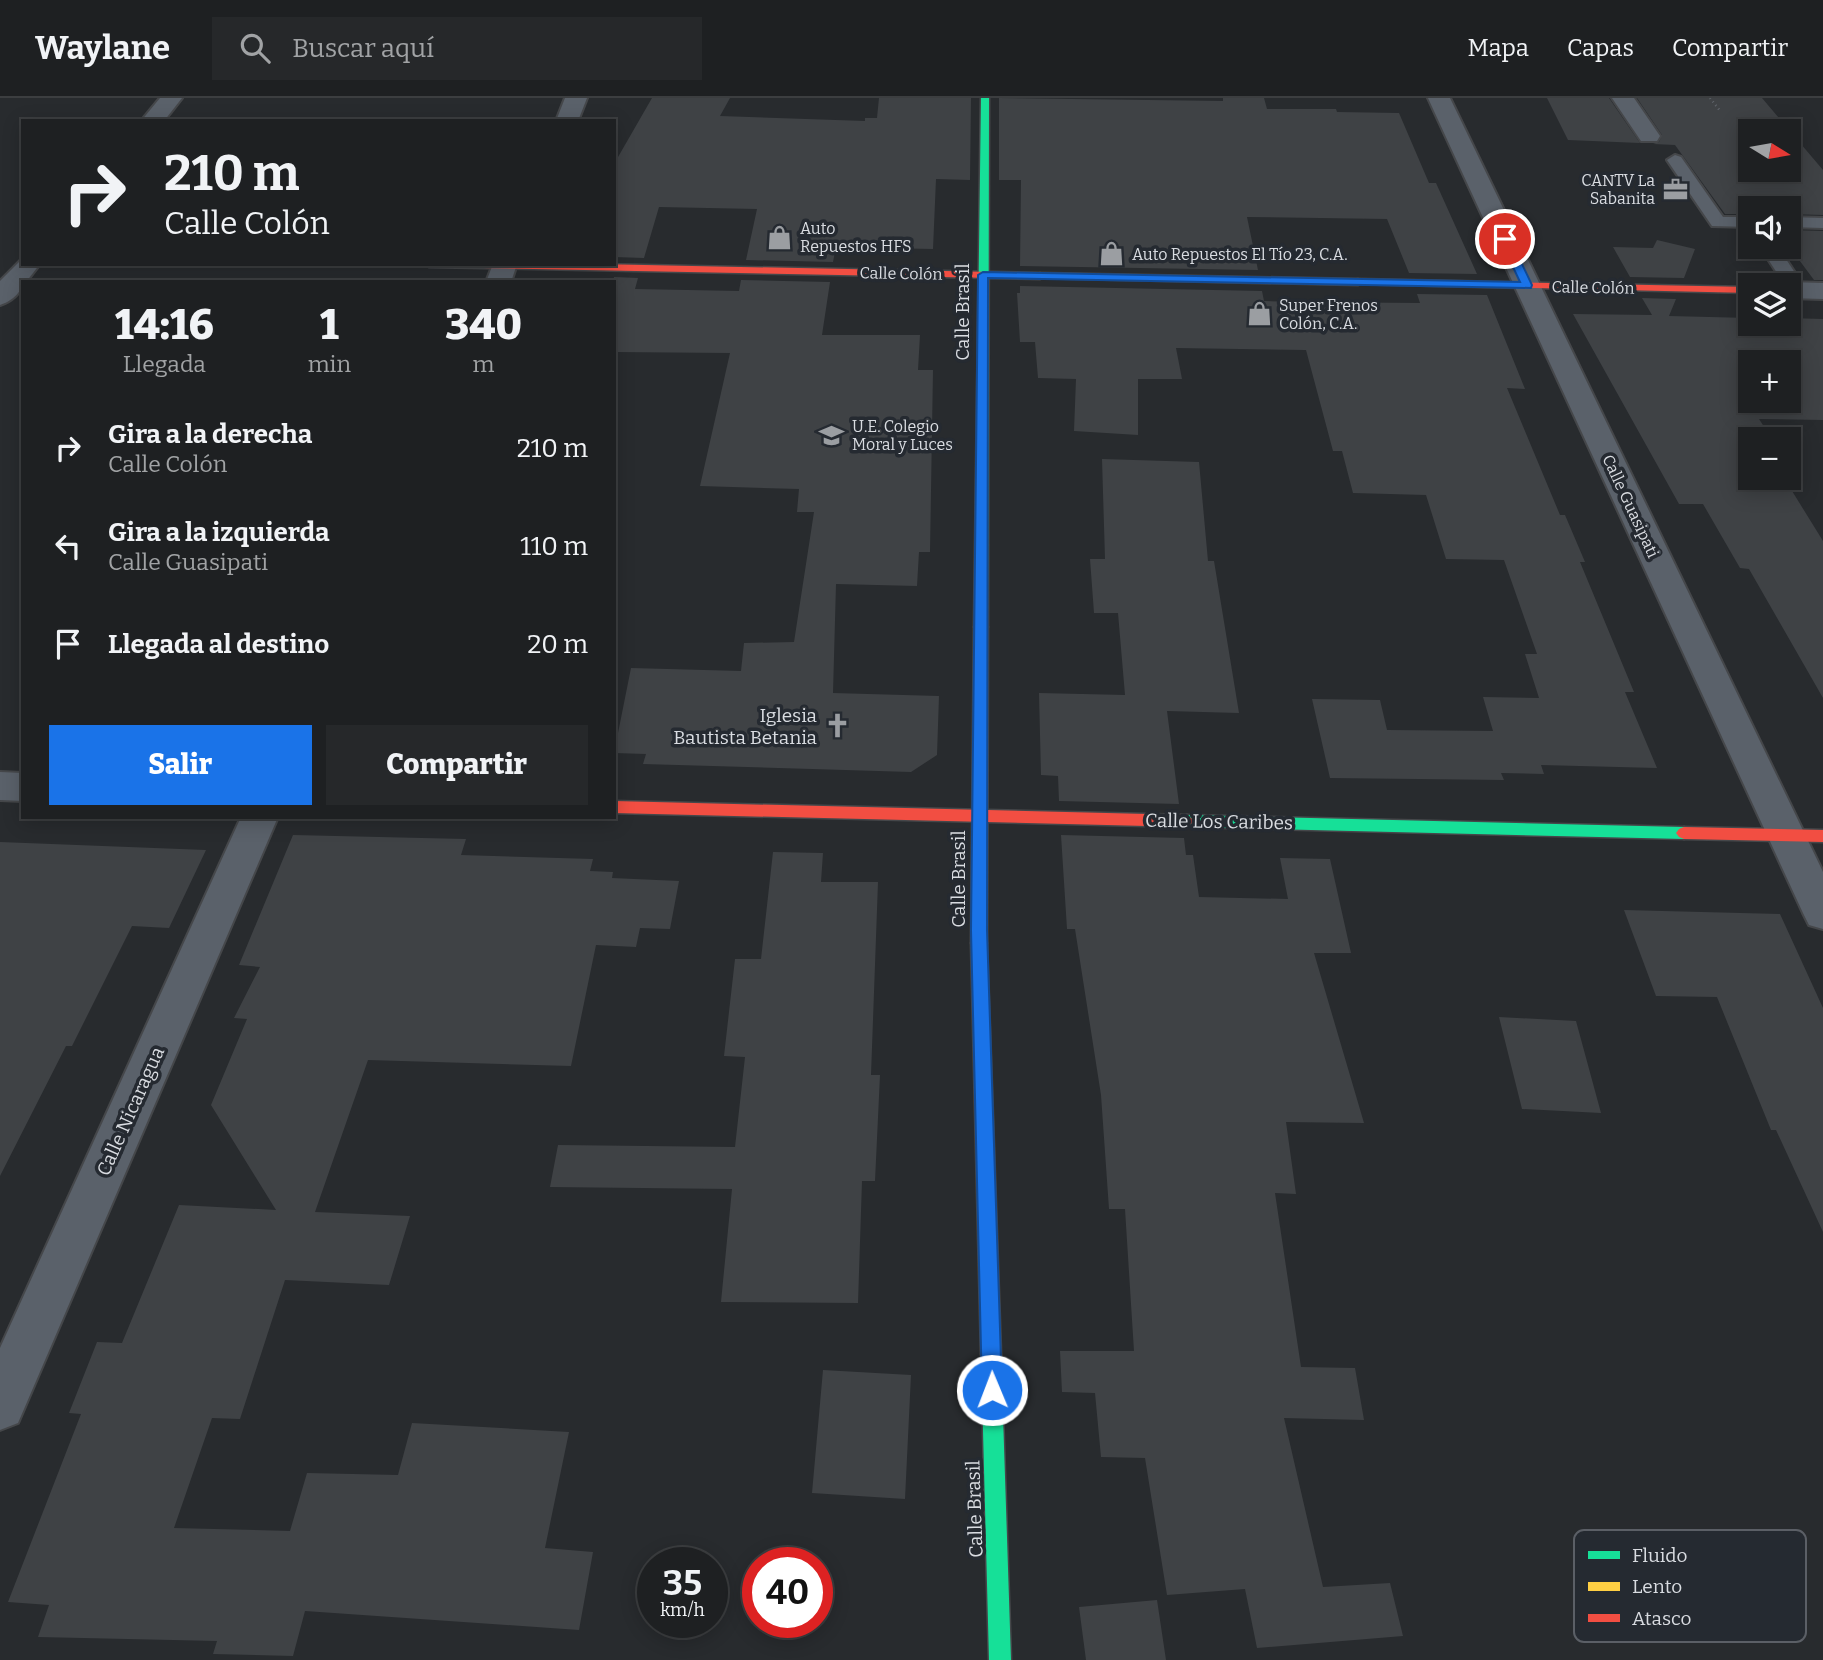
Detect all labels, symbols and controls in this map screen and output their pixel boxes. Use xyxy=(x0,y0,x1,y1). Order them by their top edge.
search box xyxy=(212,17,702,80)
text: Waylane xyxy=(35,28,170,68)
icon: search xyxy=(236,29,274,67)
text: Buscar aquí xyxy=(292,33,434,64)
text: Mapa xyxy=(1467,34,1529,62)
text: Capas xyxy=(1567,34,1634,62)
text: Compartir xyxy=(1672,34,1788,62)
north arrow xyxy=(1738,119,1801,182)
map controls xyxy=(1738,119,1801,490)
text: 210 m xyxy=(164,144,299,203)
icon: right xyxy=(49,147,140,238)
place label: CANTV La Sabanita xyxy=(1581,171,1655,208)
office icon: CANTV La Sabanita xyxy=(1661,175,1689,203)
button: sound xyxy=(1738,196,1801,259)
text: Calle Colón xyxy=(164,204,330,242)
pin xyxy=(1475,209,1535,269)
place label: Auto Repuestos HFS xyxy=(800,219,912,256)
icon: arrive xyxy=(1486,220,1524,258)
shop icon: Auto Repuestos HFS xyxy=(766,223,794,251)
shop icon: Auto Repuestos El Tío 23, C.A. xyxy=(1098,240,1126,268)
place label: Auto Repuestos El Tío 23, C.A. xyxy=(1132,245,1348,264)
street label: Calle Colón xyxy=(859,263,943,284)
street label: Calle Brasil xyxy=(951,263,974,361)
button: layers xyxy=(1738,273,1801,336)
street label: Calle Colón xyxy=(1551,277,1635,298)
place label: Super Frenos Colón, C.A. xyxy=(1279,296,1378,333)
text: 14:16 xyxy=(115,300,214,350)
text: 1 xyxy=(320,300,339,350)
text: 340 xyxy=(445,300,522,350)
shop icon: Super Frenos Colón, C.A. xyxy=(1245,300,1273,328)
text: Llegada xyxy=(123,350,206,378)
text: min xyxy=(308,350,351,378)
text: m xyxy=(473,350,494,378)
button: + xyxy=(1738,350,1801,413)
place label: U.E. Colegio Moral y Luces xyxy=(852,417,953,454)
text: Gira a la derecha xyxy=(108,419,312,450)
school or university icon: U.E. Colegio Moral y Luces xyxy=(818,421,846,449)
button: − xyxy=(1738,427,1801,490)
icon: right xyxy=(49,429,87,467)
text: 210 m xyxy=(517,433,588,464)
text: Calle Colón xyxy=(108,450,227,478)
street label: Calle Guasipati xyxy=(1598,452,1663,561)
text: Gira a la izquierda xyxy=(108,517,330,548)
icon: left xyxy=(49,527,87,565)
text: 110 m xyxy=(520,531,588,562)
text: Calle Guasipati xyxy=(108,548,268,576)
icon: arrive xyxy=(49,625,87,663)
text: Llegada al destino xyxy=(108,629,329,660)
text: 20 m xyxy=(527,629,588,660)
place label: Iglesia Bautista Betania xyxy=(673,704,818,749)
church icon: Iglesia Bautista Betania xyxy=(823,712,851,740)
button: Salir xyxy=(49,725,312,805)
button: Compartir xyxy=(326,725,588,805)
street label: Calle Los Caribes xyxy=(1145,809,1293,834)
street label: Calle Brasil xyxy=(947,830,970,928)
street label: Calle Nicaragua xyxy=(92,1043,169,1179)
position arrow xyxy=(955,1353,1029,1427)
street label: Calle Brasil xyxy=(961,1460,988,1558)
legend xyxy=(1574,1530,1806,1642)
text: Fluido xyxy=(1632,1544,1688,1567)
speed limit sign: 40 xyxy=(742,1547,833,1638)
text: 35 xyxy=(663,1562,702,1604)
text: Lento xyxy=(1632,1575,1682,1598)
text: km/h xyxy=(660,1599,705,1621)
text: Atasco xyxy=(1632,1607,1691,1630)

